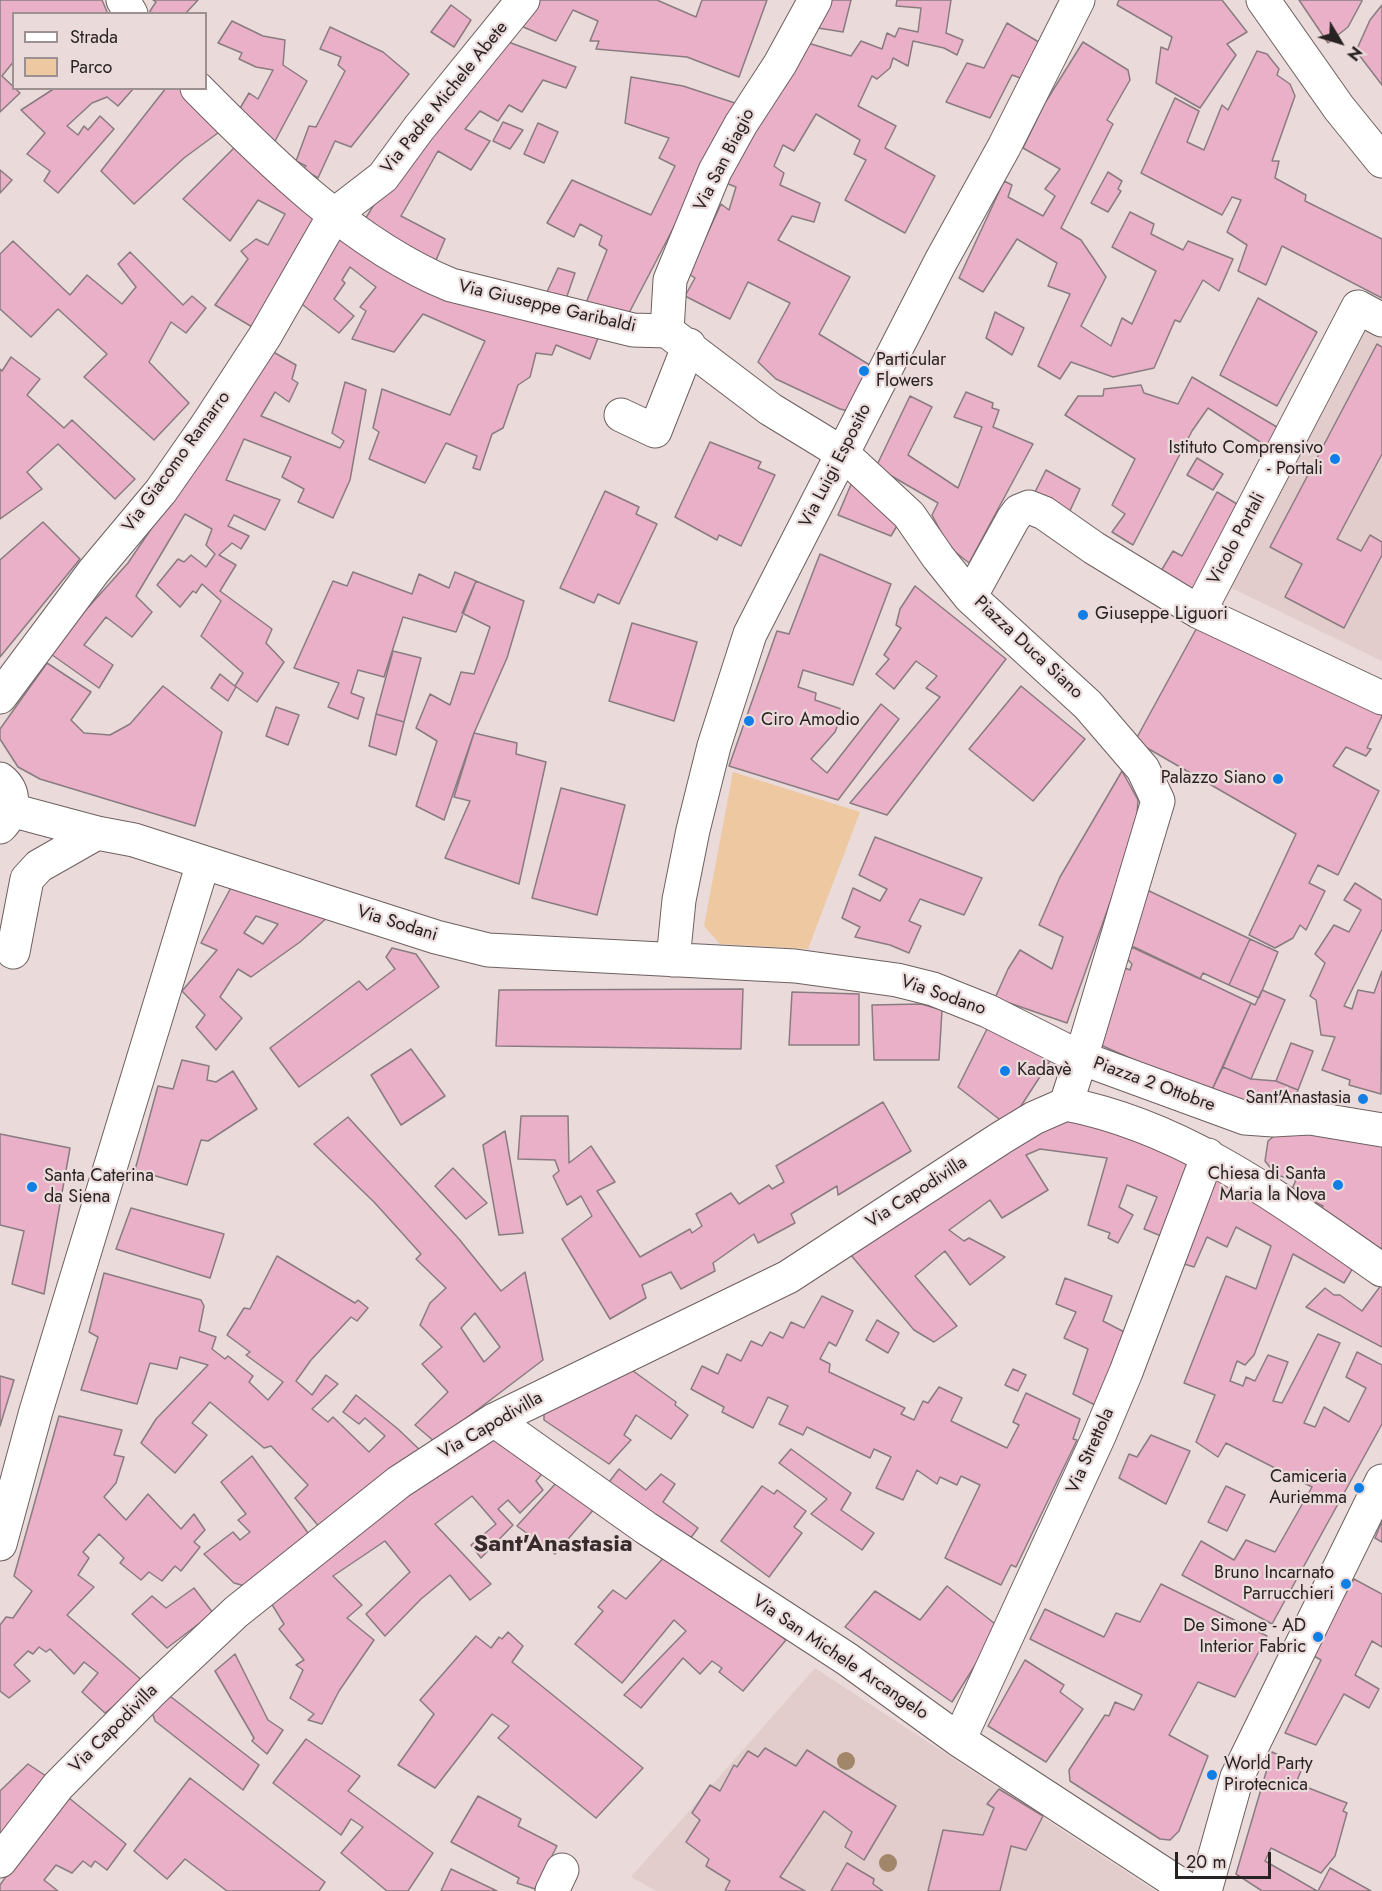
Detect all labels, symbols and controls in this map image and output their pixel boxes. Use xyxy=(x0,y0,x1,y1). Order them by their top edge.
legend xyxy=(12,12,207,90)
north arrow xyxy=(1310,12,1370,72)
street label: Via Padre Michele Abete xyxy=(377,17,513,179)
text: Strada xyxy=(70,24,118,50)
text: N xyxy=(1342,41,1368,65)
text: Parco xyxy=(70,54,112,80)
street label: Via San Biagio xyxy=(690,105,760,215)
street label: Via Giuseppe Garibaldi xyxy=(456,276,638,338)
place label: Particular Flowers xyxy=(876,350,946,392)
marker: Particular Flowers xyxy=(857,364,871,378)
street label: Via Giacomo Ramarro xyxy=(119,387,235,537)
street label: Via Luigi Esposito xyxy=(795,400,877,532)
place label: Istituto Comprensivo - Portali xyxy=(1169,438,1323,480)
marker: Istituto Comprensivo - Portali xyxy=(1328,452,1342,466)
street label: Vicolo Portali xyxy=(1204,489,1270,589)
street label: Piazza Duca Siano xyxy=(969,592,1087,704)
place label: Giuseppe Liguori xyxy=(1095,604,1228,626)
marker: Giuseppe Liguori xyxy=(1076,608,1090,622)
place label: Ciro Amodio xyxy=(761,710,860,732)
marker: Ciro Amodio xyxy=(742,714,756,728)
place label: Palazzo Siano xyxy=(1161,768,1266,790)
marker: Palazzo Siano xyxy=(1271,772,1285,786)
street label: Via Sodani xyxy=(354,901,440,947)
street label: Via Sodano xyxy=(898,971,988,1021)
street label: Piazza 2 Ottobre xyxy=(1090,1053,1218,1117)
place label: Kadavè xyxy=(1017,1060,1072,1082)
marker: Kadavè xyxy=(998,1064,1012,1078)
place label: Sant'Anastasia xyxy=(1245,1088,1351,1110)
marker: Sant'Anastasia xyxy=(1356,1092,1370,1106)
street label: Via Capodivilla xyxy=(862,1152,972,1234)
place label: Chiesa di Santa Maria la Nova xyxy=(1208,1164,1326,1206)
place label: Santa Caterina da Siena xyxy=(44,1166,154,1208)
marker: Chiesa di Santa Maria la Nova xyxy=(1331,1178,1345,1192)
marker: Santa Caterina da Siena xyxy=(25,1180,39,1194)
street label: Via Capodivilla xyxy=(435,1388,547,1464)
street label: Via Strettola xyxy=(1063,1405,1119,1497)
place label: Camiceria Auriemma xyxy=(1269,1467,1347,1510)
marker: Camiceria Auriemma xyxy=(1352,1481,1366,1495)
district label: Sant'Anastasia xyxy=(473,1531,633,1559)
place label: Bruno Incarnato Parrucchieri xyxy=(1214,1563,1334,1606)
marker: Bruno Incarnato Parrucchieri xyxy=(1339,1577,1353,1591)
street label: Via San Michele Arcangelo xyxy=(748,1591,932,1725)
place label: De Simone - AD Interior Fabric xyxy=(1183,1616,1306,1658)
marker: De Simone - AD Interior Fabric xyxy=(1311,1630,1325,1644)
street label: Via Capodivilla xyxy=(65,1680,163,1778)
place label: World Party Pirotecnica xyxy=(1224,1754,1313,1796)
marker: World Party Pirotecnica xyxy=(1205,1768,1219,1782)
scale bar xyxy=(1178,1840,1274,1878)
text: 20 m xyxy=(1186,1849,1226,1875)

